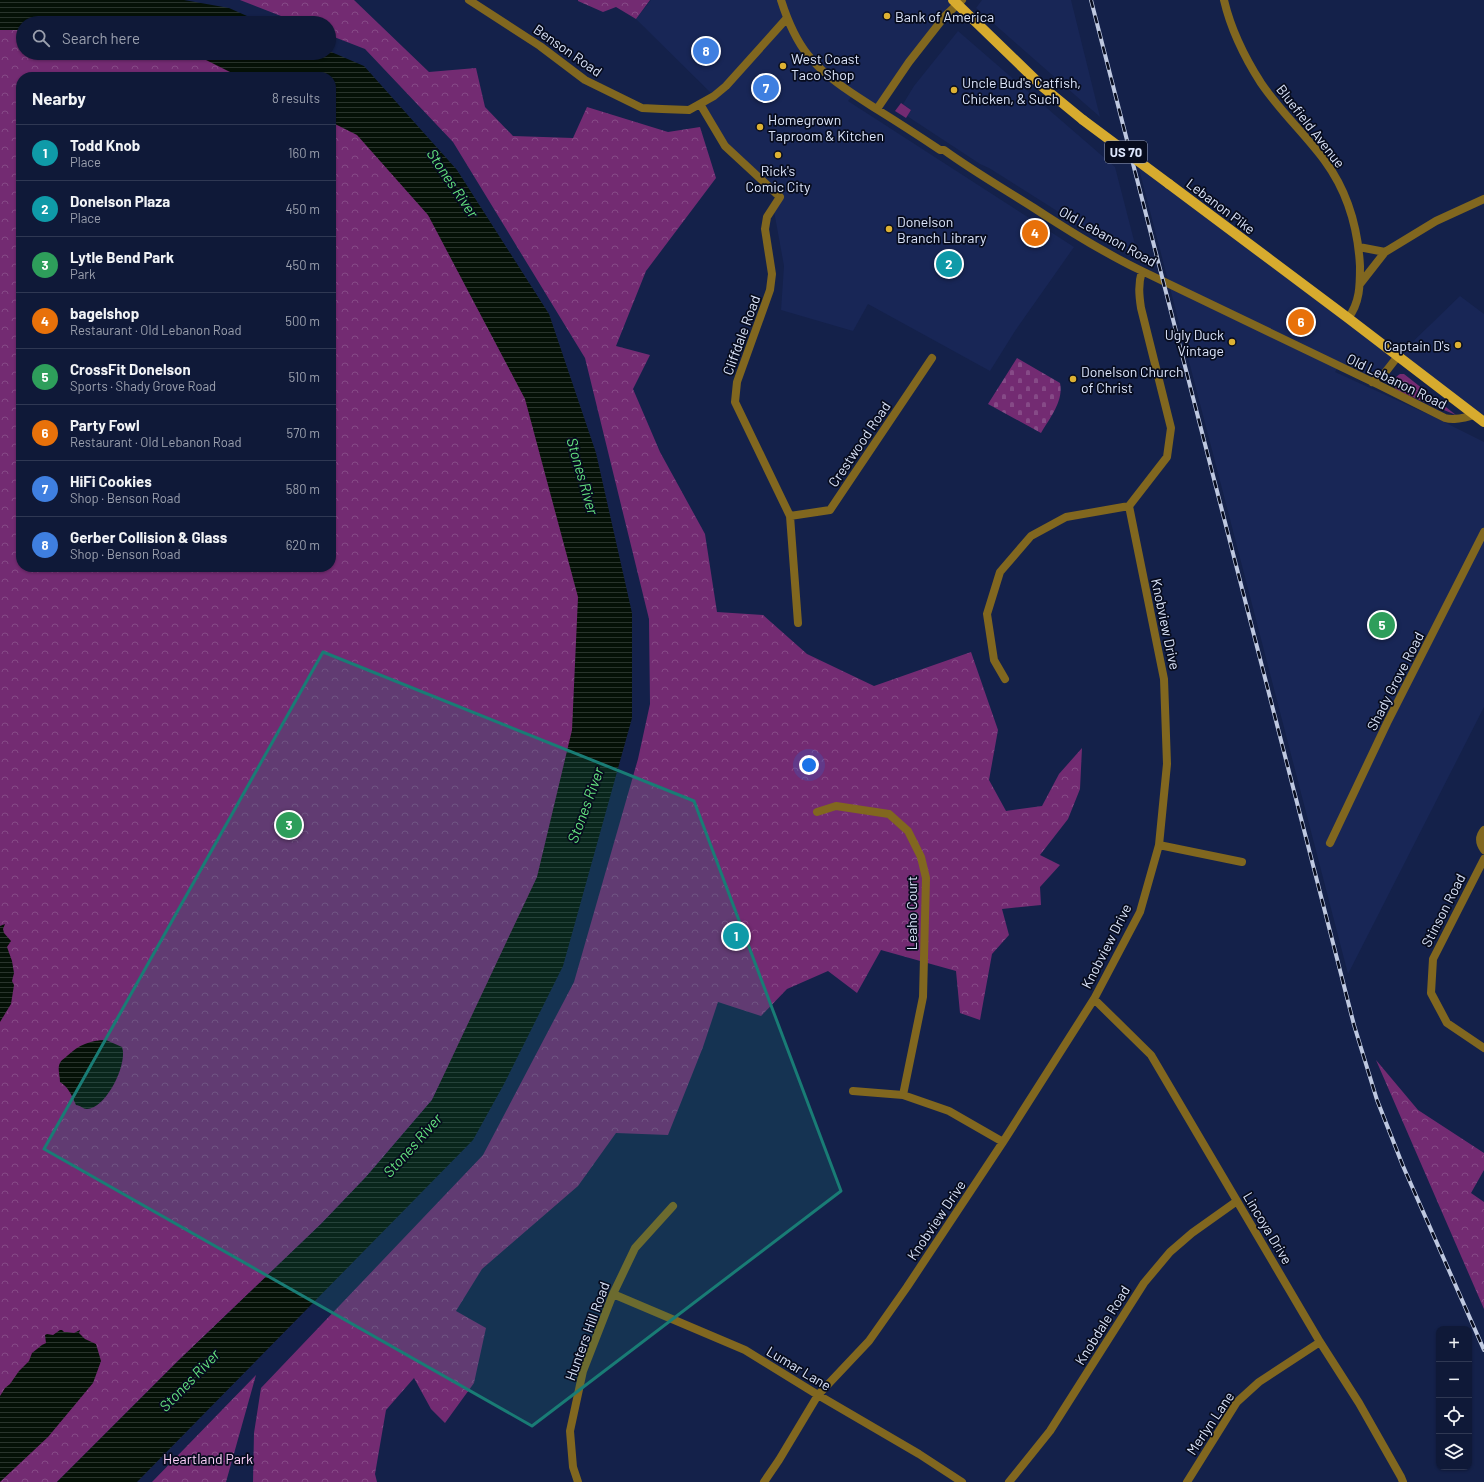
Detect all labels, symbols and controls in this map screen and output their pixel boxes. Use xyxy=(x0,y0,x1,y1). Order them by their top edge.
place label: Bank of America xyxy=(895,8,994,25)
marker: Bank of America xyxy=(882,11,892,21)
search box xyxy=(16,16,336,60)
street label: Benson Road xyxy=(531,20,605,80)
icon: search xyxy=(30,27,52,49)
text: Search here xyxy=(62,29,140,47)
pin: 8 xyxy=(693,36,719,66)
place label: West Coast Taco Shop xyxy=(791,50,860,83)
marker: West Coast Taco Shop xyxy=(778,61,788,71)
pin: 7 xyxy=(753,73,779,103)
place label: Uncle Bud's Catfish, Chicken, & Such xyxy=(962,74,1081,107)
street label: Bluefield Avenue xyxy=(1273,81,1349,171)
marker: Uncle Bud's Catfish, Chicken, & Such xyxy=(949,85,959,95)
text: Nearby xyxy=(32,88,86,108)
text: 8 results xyxy=(272,90,320,106)
place label: Homegrown Taproom & Kitchen xyxy=(768,111,884,144)
marker: Homegrown Taproom & Kitchen xyxy=(755,122,765,132)
text: Todd Knob xyxy=(70,136,140,154)
road number: US 70 xyxy=(1105,141,1147,163)
text: 1 xyxy=(43,145,47,161)
text: 160 m xyxy=(288,145,320,161)
water label: Stones River xyxy=(423,145,483,221)
marker: Rick's Comic City xyxy=(773,150,783,160)
text: Place xyxy=(70,154,101,170)
place label: Rick's Comic City xyxy=(746,162,811,195)
street label: Lebanon Pike xyxy=(1183,175,1259,237)
text: Donelson Plaza xyxy=(70,192,170,210)
text: 2 xyxy=(41,201,49,217)
text: 450 m xyxy=(285,201,320,217)
street label: Old Lebanon Road xyxy=(1056,202,1160,270)
text: Place xyxy=(70,210,101,226)
place label: Donelson Branch Library xyxy=(897,213,987,246)
pin: 4 xyxy=(1022,218,1048,248)
marker: Donelson Branch Library xyxy=(884,224,894,234)
text: Lytle Bend Park xyxy=(70,248,174,266)
pin: 2 xyxy=(936,249,962,279)
text: 3 xyxy=(41,257,49,273)
text: 450 m xyxy=(285,257,320,273)
text: Park xyxy=(70,266,96,282)
street label: Cliffdale Road xyxy=(719,293,763,377)
text: bagelshop xyxy=(70,304,139,322)
pin: 6 xyxy=(1288,307,1314,337)
text: 4 xyxy=(41,313,49,329)
text: 500 m xyxy=(285,313,320,329)
text: Restaurant · Old Lebanon Road xyxy=(70,322,242,338)
place label: Ugly Duck Vintage xyxy=(1165,326,1224,359)
marker: Ugly Duck Vintage xyxy=(1227,337,1237,347)
place label: Captain D's xyxy=(1384,337,1450,354)
marker: Captain D's xyxy=(1453,340,1463,350)
street label: Old Lebanon Road xyxy=(1344,349,1450,413)
text: CrossFit Donelson xyxy=(70,360,191,378)
place label: Donelson Church of Christ xyxy=(1081,363,1184,396)
text: 5 xyxy=(41,369,49,385)
text: 510 m xyxy=(288,369,320,385)
marker: Donelson Church of Christ xyxy=(1068,374,1078,384)
text: Sports · Shady Grove Road xyxy=(70,378,216,394)
street label: Crestwood Road xyxy=(824,398,894,490)
text: Party Fowl xyxy=(70,416,140,434)
text: 6 xyxy=(42,425,48,441)
text: 570 m xyxy=(286,425,320,441)
text: Restaurant · Old Lebanon Road xyxy=(70,434,242,450)
water label: Stones River xyxy=(563,435,603,517)
text: HiFi Cookies xyxy=(70,472,152,490)
text: 7 xyxy=(42,481,48,497)
text: 580 m xyxy=(286,481,320,497)
text: Shop · Benson Road xyxy=(70,490,180,506)
text: Gerber Collision & Glass xyxy=(70,528,227,546)
text: 8 xyxy=(41,537,49,553)
text: 620 m xyxy=(286,537,320,553)
text: Shop · Benson Road xyxy=(70,546,180,562)
street label: Knobview Drive xyxy=(1148,577,1184,671)
pin: 5 xyxy=(1369,610,1395,640)
street label: Shady Grove Road xyxy=(1363,629,1427,733)
your location xyxy=(799,755,819,775)
water label: Stones River xyxy=(563,764,607,845)
pin: 3 xyxy=(276,810,302,840)
street label: Stinson Road xyxy=(1417,870,1469,950)
street label: Leaho Court xyxy=(903,876,920,950)
street label: Knobview Drive xyxy=(1077,901,1135,991)
pin: 1 xyxy=(723,921,749,951)
water label: Stones River xyxy=(379,1109,446,1180)
street label: Knobview Drive xyxy=(903,1177,969,1263)
street label: Lincoya Drive xyxy=(1240,1189,1296,1267)
street label: Hunters Hill Road xyxy=(561,1279,613,1383)
street label: Knobdale Road xyxy=(1071,1282,1133,1368)
map controls xyxy=(1436,1326,1472,1470)
button: + xyxy=(1436,1326,1472,1362)
street label: Lumar Lane xyxy=(764,1342,834,1394)
water label: Stones River xyxy=(155,1345,223,1415)
button: − xyxy=(1436,1362,1472,1398)
street label: Merlyn Lane xyxy=(1183,1388,1237,1458)
button: locate xyxy=(1436,1398,1472,1434)
button: layers xyxy=(1436,1434,1472,1470)
park label: Heartland Park xyxy=(163,1450,253,1467)

